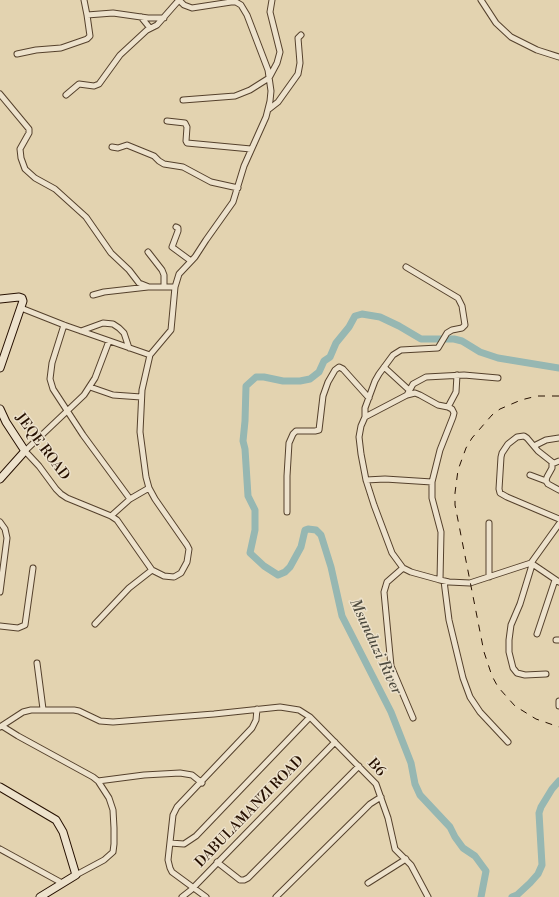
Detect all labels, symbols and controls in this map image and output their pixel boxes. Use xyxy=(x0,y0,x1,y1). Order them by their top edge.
street label: JEQE ROAD xyxy=(11,410,73,484)
water label: Msunduzi River xyxy=(345,596,405,698)
street label: DABULAMANZI ROAD xyxy=(192,753,308,871)
street label: B6 xyxy=(364,756,388,780)

